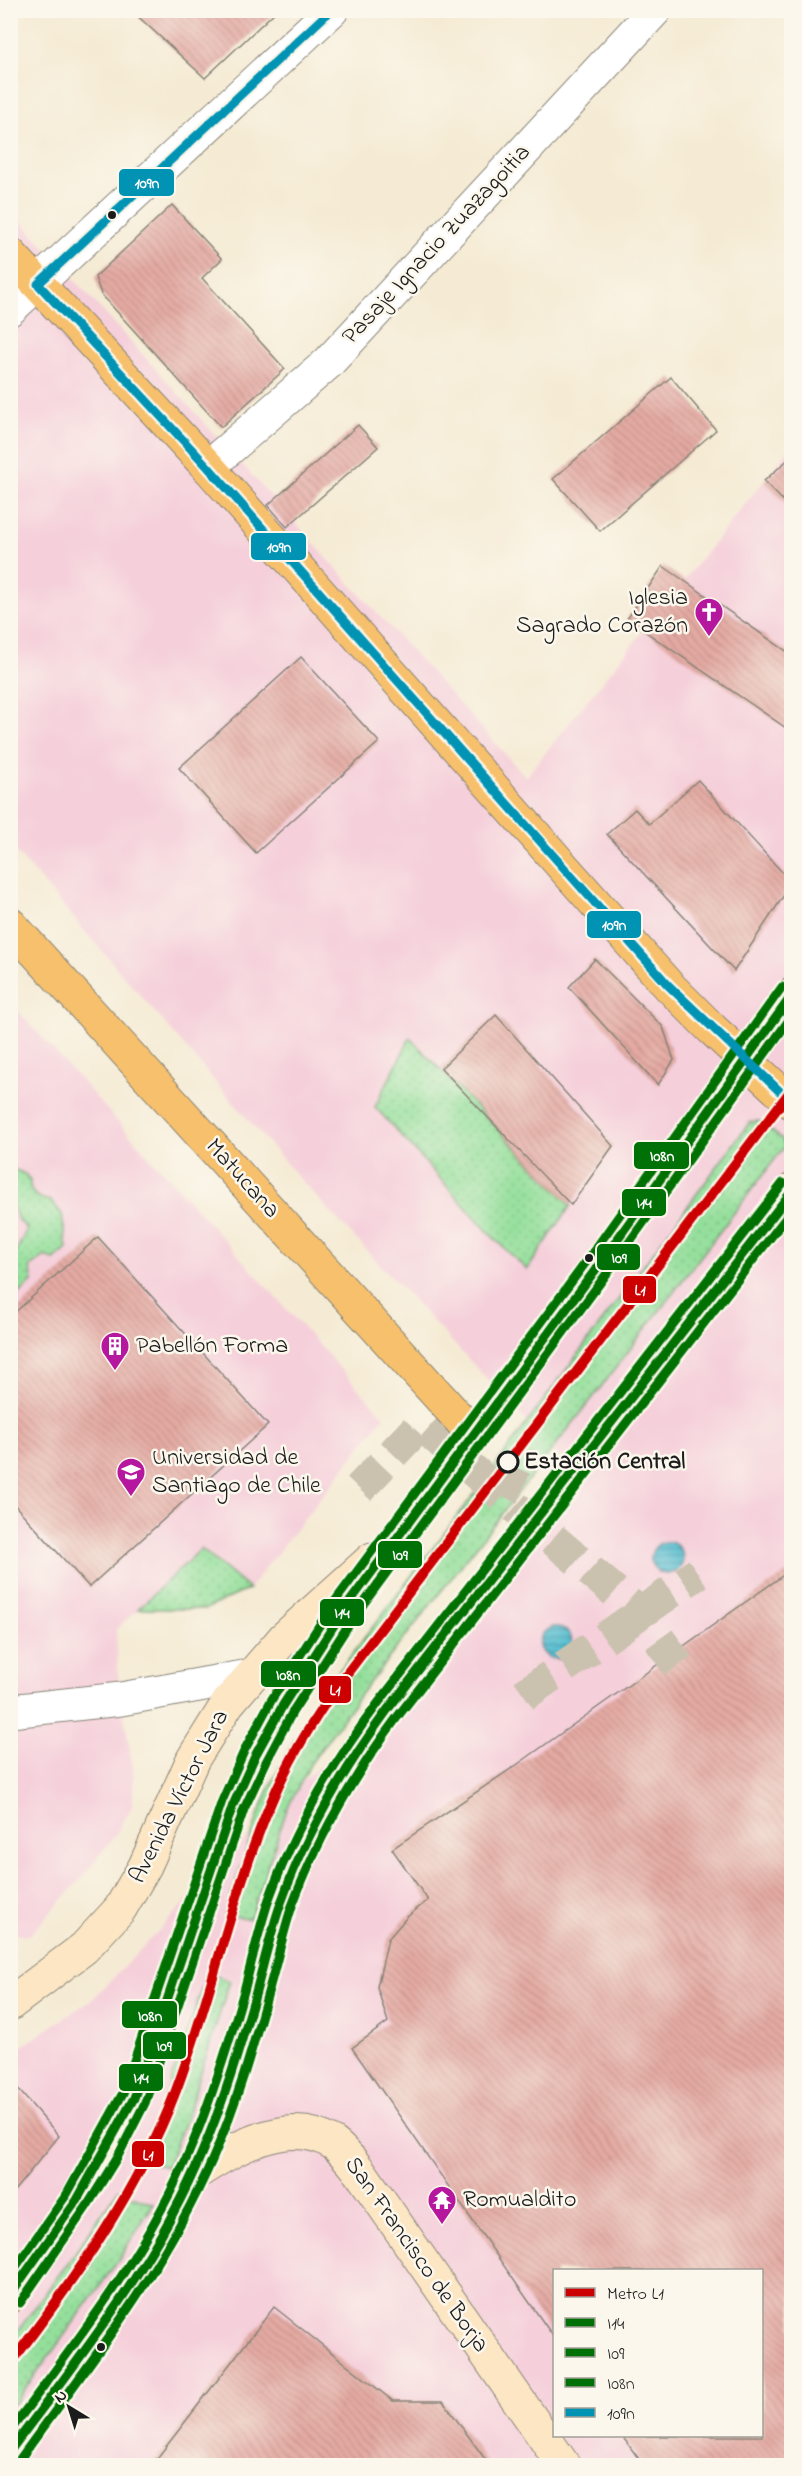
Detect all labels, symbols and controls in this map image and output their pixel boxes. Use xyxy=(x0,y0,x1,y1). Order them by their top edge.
street label: Pasaje Ignacio Zuazagoitia xyxy=(335,137,539,353)
line badge: 109n xyxy=(118,168,175,197)
text: 109n xyxy=(135,172,159,196)
unlabelled marker xyxy=(106,209,118,221)
line badge: 109n xyxy=(250,532,307,561)
text: 109n xyxy=(267,536,291,560)
place label: Iglesia Sagrado Corazón xyxy=(516,581,688,644)
church icon: Iglesia Sagrado Corazón xyxy=(693,596,725,638)
line badge: 109n xyxy=(586,910,642,939)
text: 109n xyxy=(602,914,626,938)
street label: Matucana xyxy=(196,1131,288,1227)
line badge: I08n xyxy=(633,1141,690,1170)
text: I08n xyxy=(650,1145,674,1169)
line badge: I14 xyxy=(621,1188,667,1217)
text: I14 xyxy=(636,1192,652,1216)
line badge: I09 xyxy=(596,1243,641,1271)
text: I09 xyxy=(611,1247,627,1271)
unlabelled marker xyxy=(583,1252,595,1264)
line badge: L1 xyxy=(622,1275,657,1304)
text: L1 xyxy=(634,1279,646,1303)
place label: Pabellón Forma xyxy=(136,1329,288,1364)
building icon: Pabellón Forma xyxy=(99,1330,131,1372)
place label: Universidad de Santiago de Chile xyxy=(152,1441,321,1504)
place label: Estación Central xyxy=(524,1445,685,1480)
marker: Estación Central xyxy=(497,1451,519,1473)
school or university icon: Universidad de Santiago de Chile xyxy=(115,1456,147,1498)
line badge: I09 xyxy=(377,1540,423,1569)
text: I09 xyxy=(392,1544,408,1568)
line badge: I14 xyxy=(319,1598,365,1627)
text: I14 xyxy=(334,1602,350,1626)
line badge: I08n xyxy=(260,1660,317,1688)
text: I08n xyxy=(276,1664,300,1688)
line badge: L1 xyxy=(318,1675,352,1704)
text: L1 xyxy=(329,1679,341,1703)
street label: Avenida Víctor Jara xyxy=(121,1704,239,1890)
line badge: I08n xyxy=(121,2000,178,2029)
text: I08n xyxy=(138,2005,162,2029)
line badge: I09 xyxy=(142,2031,187,2060)
text: I09 xyxy=(156,2035,172,2059)
line badge: I14 xyxy=(118,2063,164,2092)
text: I14 xyxy=(133,2067,149,2091)
line badge: L1 xyxy=(131,2140,165,2168)
text: L1 xyxy=(142,2144,154,2168)
street label: San Francisco de Borja xyxy=(335,2150,497,2360)
place label: Romualdito xyxy=(463,2183,576,2218)
temple icon: Romualdito xyxy=(426,2184,458,2226)
legend xyxy=(553,2269,763,2437)
text: Metro L1 xyxy=(607,2282,664,2308)
text: I14 xyxy=(607,2312,625,2338)
unlabelled marker xyxy=(95,2341,107,2353)
text: I09 xyxy=(607,2342,625,2368)
text: I08n xyxy=(607,2372,635,2398)
north arrow xyxy=(39,2377,99,2437)
text: N xyxy=(49,2384,73,2410)
text: 109n xyxy=(607,2402,635,2428)

